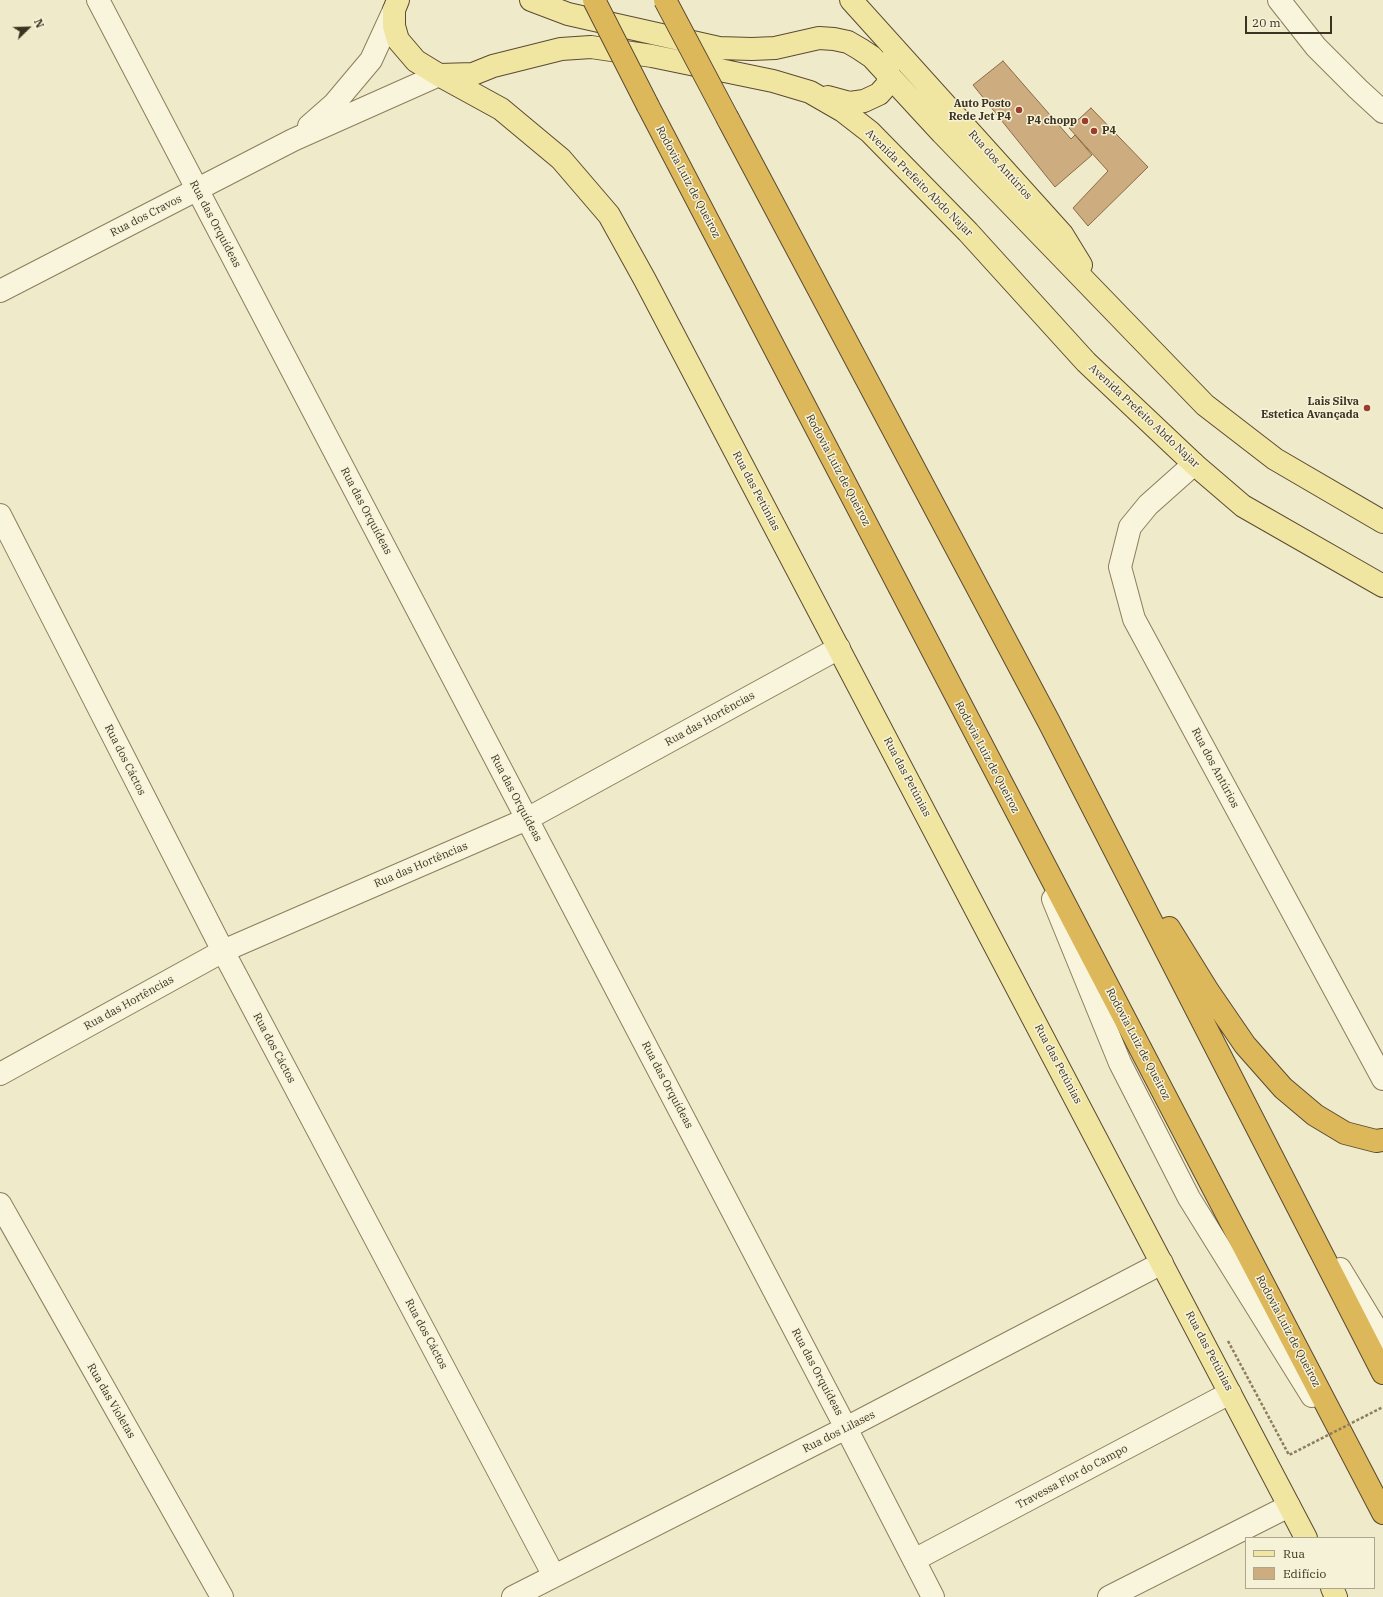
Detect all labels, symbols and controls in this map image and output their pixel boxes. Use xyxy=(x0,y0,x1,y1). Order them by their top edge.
north arrow xyxy=(8,8,48,48)
scale bar xyxy=(1247,8,1334,34)
text: 20 m xyxy=(1252,15,1281,30)
text: N xyxy=(31,17,47,30)
place label: Auto Posto Rede Jet P4 xyxy=(949,97,1011,123)
marker: Auto Posto Rede Jet P4 xyxy=(1014,105,1024,115)
place label: P4 chopp xyxy=(1027,114,1077,128)
marker: P4 chopp xyxy=(1080,116,1090,126)
street label: Rodovia Luiz de Queiroz xyxy=(653,124,723,240)
place label: P4 xyxy=(1102,124,1116,138)
marker: P4 xyxy=(1089,126,1099,136)
street label: Avenida Prefeito Abdo Najar xyxy=(863,127,975,239)
street label: Rua dos Antúrios xyxy=(965,128,1035,202)
street label: Rua das Orquídeas xyxy=(186,178,244,270)
street label: Rua dos Cravos xyxy=(108,192,184,240)
street label: Avenida Prefeito Abdo Najar xyxy=(1086,361,1202,471)
place label: Lais Silva Estetica Avançada xyxy=(1261,395,1359,421)
marker: Lais Silva Estetica Avançada xyxy=(1362,403,1372,413)
street label: Rodovia Luiz de Queiroz xyxy=(803,412,873,528)
street label: Rua das Petúnias xyxy=(729,449,783,533)
street label: Rua das Orquídeas xyxy=(337,465,395,557)
street label: Rua das Hortências xyxy=(663,689,757,749)
street label: Rodovia Luiz de Queiroz xyxy=(952,699,1022,815)
street label: Rua dos Cáctos xyxy=(101,722,149,798)
street label: Rua dos Antúrios xyxy=(1188,726,1242,810)
street label: Rua das Petúnias xyxy=(880,735,934,819)
street label: Rua das Orquídeas xyxy=(487,752,545,844)
street label: Rua das Hortências xyxy=(372,839,470,891)
street label: Rua das Hortências xyxy=(82,973,176,1033)
street label: Rodovia Luiz de Queiroz xyxy=(1103,986,1173,1102)
street label: Rua dos Cáctos xyxy=(250,1011,298,1085)
street label: Rua das Petúnias xyxy=(1031,1022,1085,1106)
street label: Rua das Orquídeas xyxy=(638,1039,696,1131)
street label: Rodovia Luiz de Queiroz xyxy=(1253,1273,1323,1389)
street label: Rua dos Cáctos xyxy=(402,1297,450,1371)
street label: Rua das Petúnias xyxy=(1182,1309,1236,1393)
street label: Rua das Orquídeas xyxy=(788,1326,846,1418)
street label: Rua das Violetas xyxy=(84,1361,138,1441)
street label: Rua dos Lilases xyxy=(801,1408,877,1456)
street label: Travessa Flor do Campo xyxy=(1014,1442,1130,1512)
legend xyxy=(1245,1537,1375,1589)
text: Rua xyxy=(1283,1546,1305,1561)
text: Edifício xyxy=(1283,1566,1326,1581)

